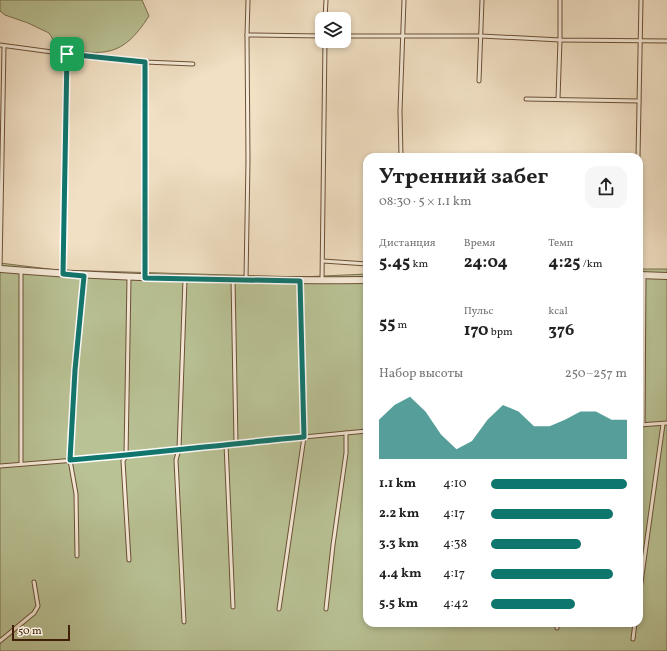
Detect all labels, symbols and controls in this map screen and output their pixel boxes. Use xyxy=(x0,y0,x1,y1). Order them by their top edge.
map controls xyxy=(315,12,351,48)
button: layers xyxy=(315,12,351,48)
pin xyxy=(50,37,84,71)
icon: arrive xyxy=(56,43,78,65)
text: Утренний забег xyxy=(379,162,548,193)
button: share xyxy=(585,166,627,208)
text: 08:30 · 5 × 1.1 km xyxy=(379,193,471,211)
text: Дистанция xyxy=(379,236,436,251)
text: Время xyxy=(464,236,495,251)
text: Темп xyxy=(548,236,573,251)
text: 5.45 xyxy=(379,251,410,274)
text: 24:04 xyxy=(464,251,508,274)
text: 4:25 xyxy=(548,251,580,274)
text: km xyxy=(410,257,428,272)
text: /km xyxy=(580,257,602,272)
text: Пульс xyxy=(464,304,493,319)
text: kcal xyxy=(548,304,568,319)
text: 55 xyxy=(379,312,395,335)
text: m xyxy=(395,318,407,333)
text: 170 xyxy=(464,319,489,342)
text: 376 xyxy=(548,319,574,342)
text: bpm xyxy=(489,325,513,340)
text: Набор высоты xyxy=(379,365,463,383)
text: 250–257 m xyxy=(565,365,627,383)
text: 1.1 km xyxy=(379,475,416,493)
text: 4:10 xyxy=(443,475,467,493)
text: 2.2 km xyxy=(379,505,419,523)
text: 4:17 xyxy=(443,505,465,523)
text: 3.3 km xyxy=(379,535,419,553)
text: 4:38 xyxy=(443,535,467,553)
text: 4.4 km xyxy=(379,565,422,583)
text: 4:17 xyxy=(443,565,465,583)
text: 5.5 km xyxy=(379,595,418,613)
text: 4:42 xyxy=(443,595,469,613)
scale bar xyxy=(12,623,70,642)
text: 50 m xyxy=(18,624,42,639)

